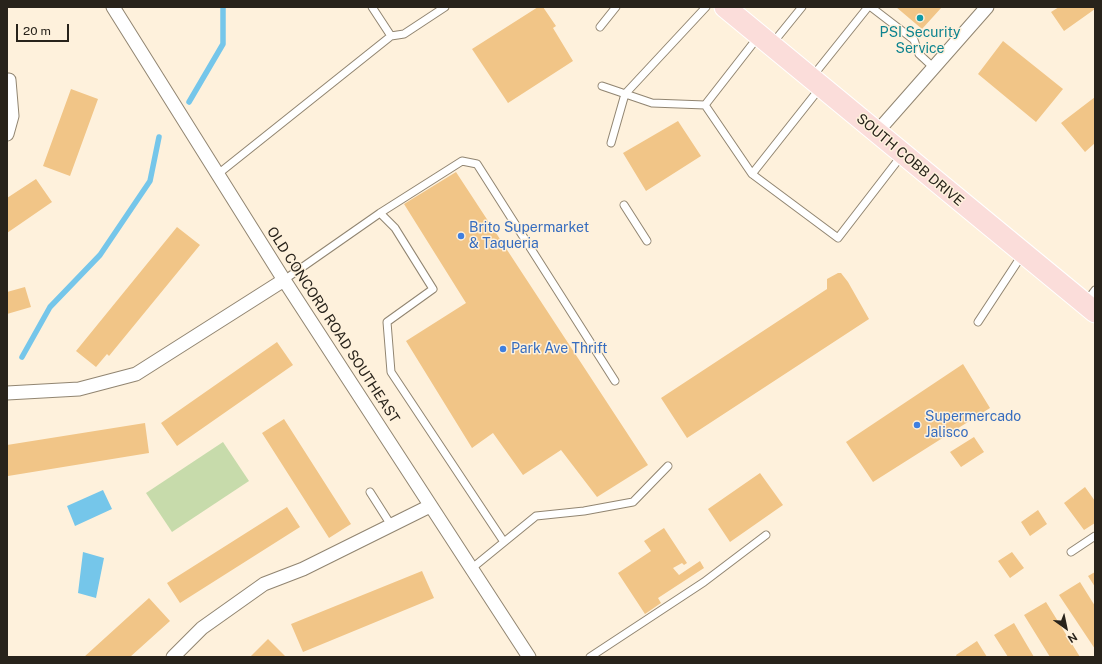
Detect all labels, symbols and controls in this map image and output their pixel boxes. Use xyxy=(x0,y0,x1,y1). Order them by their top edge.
marker: PSI Security Service xyxy=(915,13,925,23)
scale bar xyxy=(18,16,71,42)
text: 20 m xyxy=(23,24,51,38)
place label: PSI Security Service xyxy=(880,25,960,58)
street label: SOUTH COBB DRIVE xyxy=(853,110,967,210)
place label: Brito Supermarket & Taqueria xyxy=(469,220,589,252)
street label: OLD CONCORD ROAD SOUTHEAST xyxy=(263,224,403,426)
marker: Brito Supermarket & Taqueria xyxy=(456,231,466,241)
place label: Park Ave Thrift xyxy=(511,341,607,357)
marker: Park Ave Thrift xyxy=(498,344,508,354)
place label: Supermercado Jalisco xyxy=(925,409,1021,442)
marker: Supermercado Jalisco xyxy=(912,420,922,430)
north arrow xyxy=(1046,608,1086,648)
text: N xyxy=(1066,631,1079,645)

